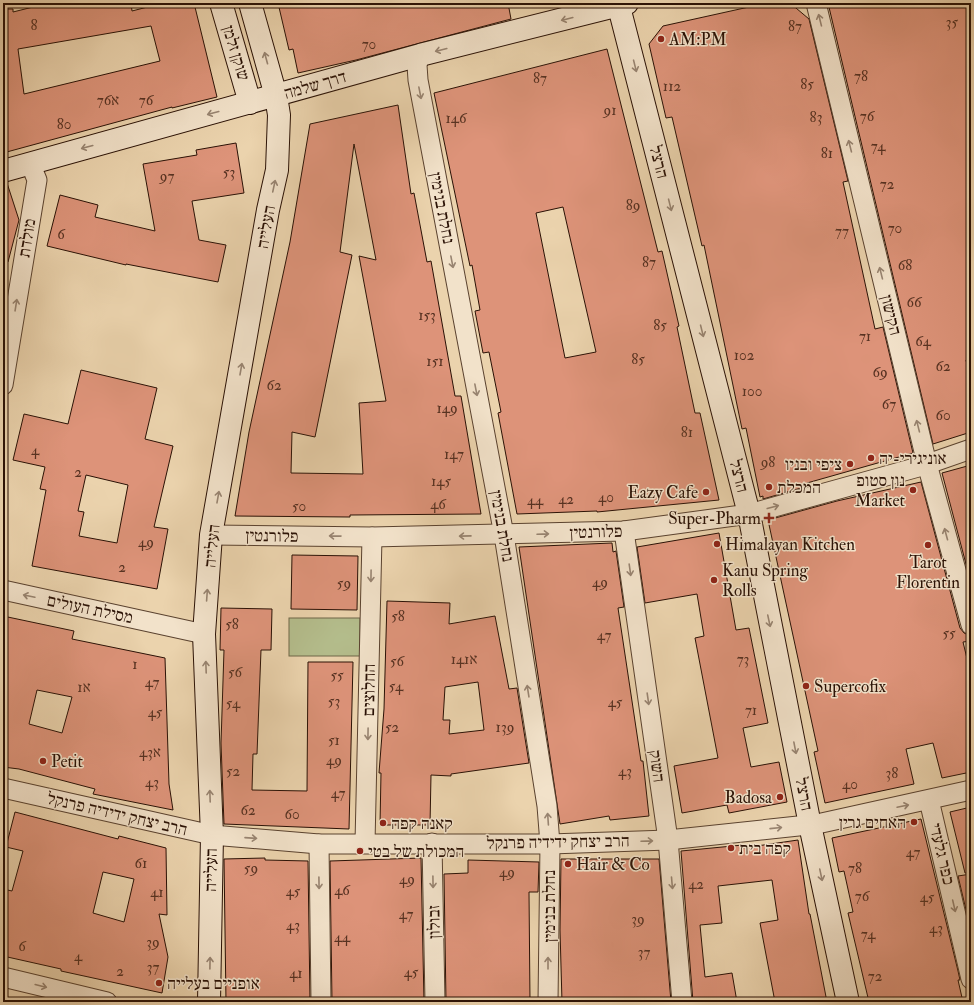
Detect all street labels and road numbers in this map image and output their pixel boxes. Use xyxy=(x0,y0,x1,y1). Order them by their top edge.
street label: שוקן זלמן xyxy=(218,23,254,83)
street label: דרך שלמה xyxy=(281,66,349,104)
street label: הרצל xyxy=(645,143,673,181)
street label: נחלת בנימין xyxy=(425,170,459,246)
street label: העלייה xyxy=(252,204,280,250)
street label: מולדת xyxy=(14,217,40,259)
street label: הקישון xyxy=(876,293,906,337)
street label: הרצל xyxy=(725,457,753,495)
street label: נחלת בנימין xyxy=(485,489,519,563)
street label: פלורנטין xyxy=(569,521,623,543)
street label: העלייה xyxy=(199,523,225,569)
street label: פלורנטין xyxy=(245,525,299,547)
street label: מסילת העולים xyxy=(45,590,135,628)
street label: החלוצים xyxy=(358,664,380,716)
street label: השוק xyxy=(644,748,670,784)
street label: הרצל xyxy=(790,776,818,812)
street label: הרב יצחק ידידיה פרנקל xyxy=(45,788,189,840)
street label: כפר גלעדי xyxy=(925,821,959,887)
street label: הרב יצחק ידידיה פרנקל xyxy=(486,830,630,854)
street label: העלייה xyxy=(200,848,222,892)
street label: נחלת בנימין xyxy=(539,870,560,942)
street label: זבולון xyxy=(423,905,445,939)

